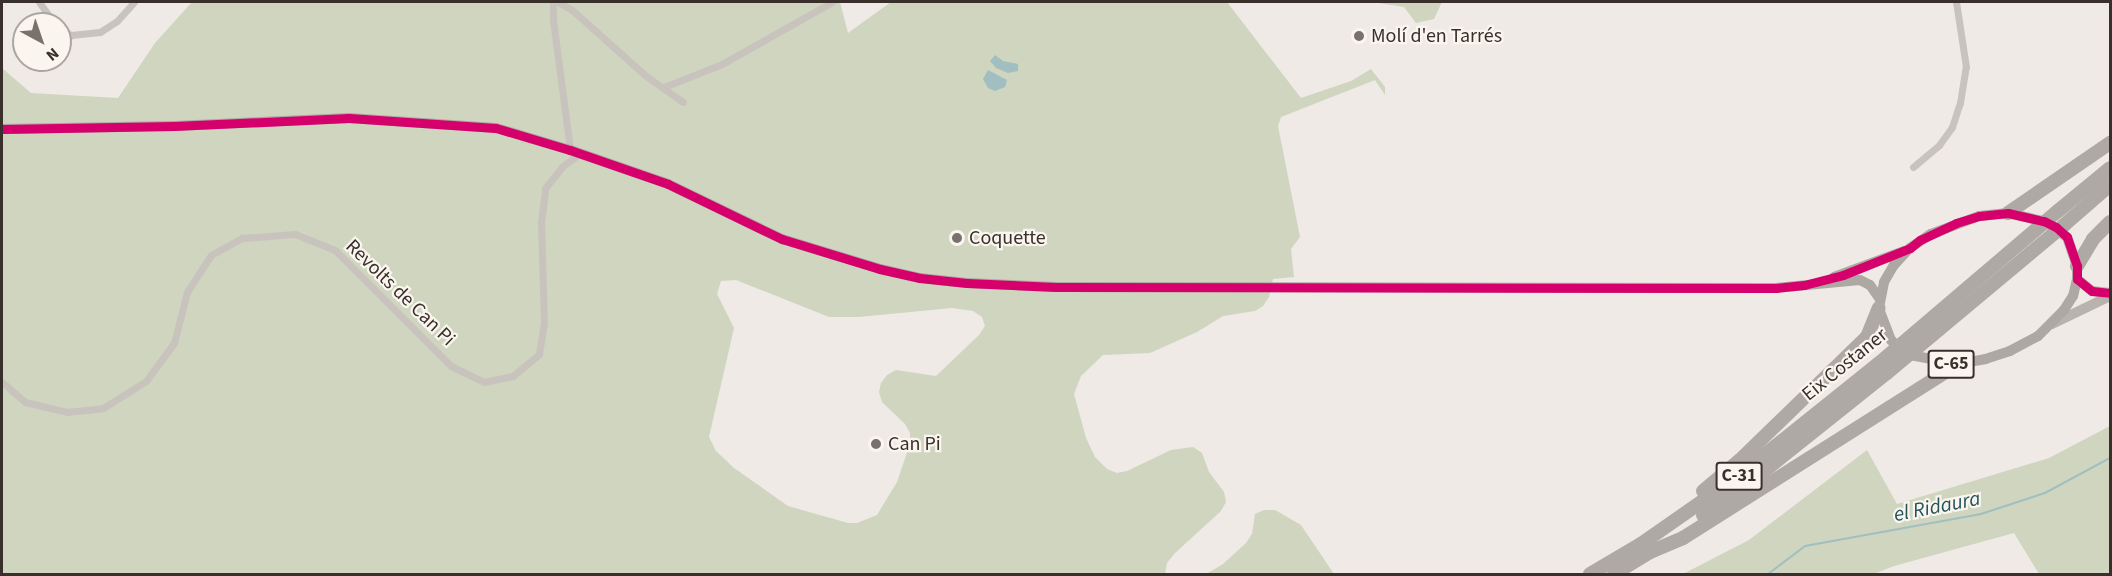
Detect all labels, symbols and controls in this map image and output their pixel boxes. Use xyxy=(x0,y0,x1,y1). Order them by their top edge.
north arrow xyxy=(12,12,72,72)
place label: Molí d'en Tarrés xyxy=(1371,24,1502,48)
marker: Molí d'en Tarrés xyxy=(1352,29,1366,43)
text: N xyxy=(41,42,63,66)
place label: Coquette xyxy=(969,226,1046,250)
marker: Coquette xyxy=(950,231,964,245)
street label: Revolts de Can Pi xyxy=(340,235,460,351)
street label: Eix Costaner xyxy=(1798,323,1892,407)
road number: C-65 xyxy=(1927,349,1975,379)
place label: Can Pi xyxy=(888,432,941,456)
marker: Can Pi xyxy=(869,437,883,451)
road number: C-31 xyxy=(1715,461,1763,491)
water label: el Ridaura xyxy=(1892,485,1982,527)

